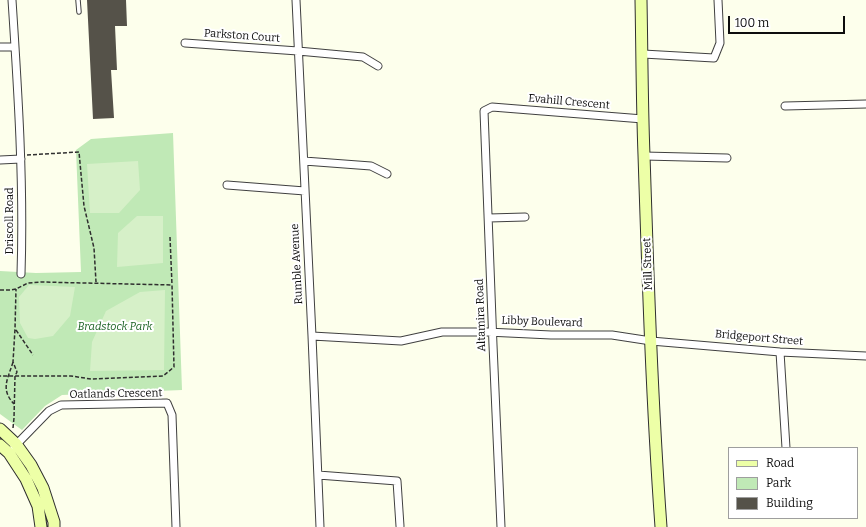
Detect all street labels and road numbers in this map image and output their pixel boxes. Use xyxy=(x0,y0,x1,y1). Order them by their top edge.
street label: Parkston Court xyxy=(204,27,280,45)
street label: Evahill Crescent xyxy=(528,92,610,112)
street label: Driscoll Road xyxy=(3,187,17,255)
street label: Rumble Avenue xyxy=(288,223,306,305)
street label: Mill Street xyxy=(640,237,656,291)
street label: Altamira Road xyxy=(473,278,489,352)
street label: Libby Boulevard xyxy=(501,314,583,330)
street label: Bridgeport Street xyxy=(714,328,804,348)
street label: Oatlands Crescent xyxy=(69,387,163,401)

